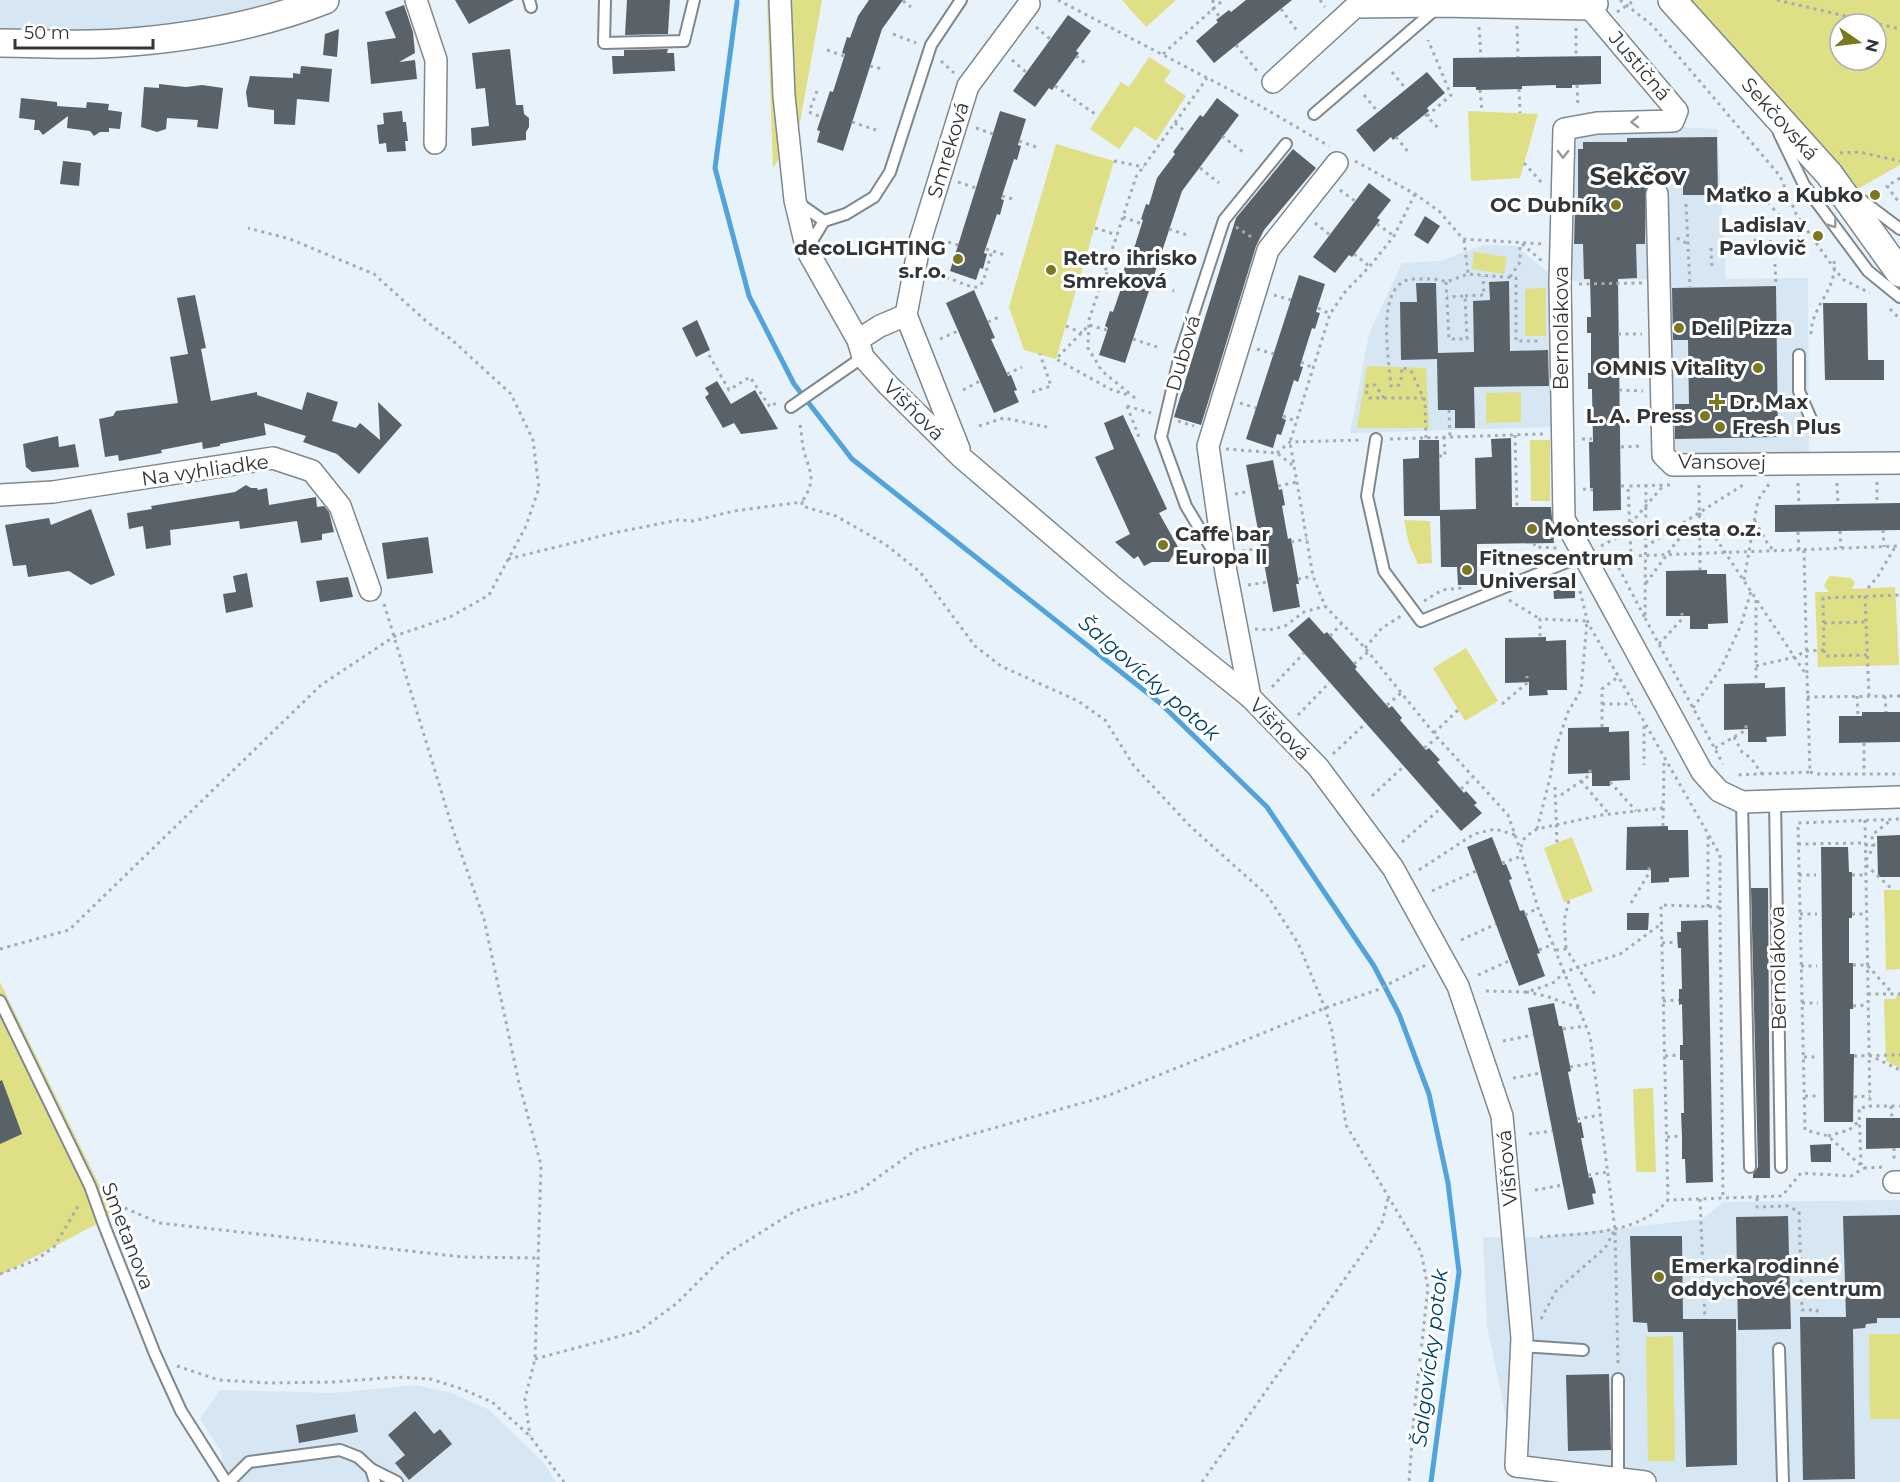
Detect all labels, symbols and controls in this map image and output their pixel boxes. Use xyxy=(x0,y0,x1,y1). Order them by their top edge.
scale bar xyxy=(15,12,153,50)
north arrow xyxy=(1828,12,1888,72)
text: 50 m xyxy=(24,22,70,44)
street label: Justičná xyxy=(1603,26,1676,106)
text: N xyxy=(1861,37,1883,54)
street label: Sekčovská xyxy=(1737,73,1823,165)
street label: Smreková xyxy=(922,99,974,201)
one-way arrow xyxy=(1630,116,1639,128)
one-way arrow xyxy=(1557,149,1570,158)
district label: Sekčov xyxy=(1590,160,1687,192)
place label: Maťko a Kubko xyxy=(1706,183,1863,207)
marker: Maťko a Kubko xyxy=(1868,188,1882,202)
place label: OC Dubník xyxy=(1490,193,1605,217)
marker: OC Dubník xyxy=(1609,198,1623,212)
place label: Ladislav Pavlovič xyxy=(1719,213,1807,260)
one-way arrow xyxy=(1825,217,1836,228)
marker: Ladislav Pavlovič xyxy=(1811,229,1825,243)
place label: decoLIGHTING s.r.o. xyxy=(794,236,946,283)
place label: Retro ihrisko Smreková xyxy=(1063,246,1197,293)
marker: decoLIGHTING s.r.o. xyxy=(951,252,965,266)
marker: Retro ihrisko Smreková xyxy=(1044,263,1058,277)
street label: Bernolákova xyxy=(1549,266,1573,390)
street label: Dubová xyxy=(1161,312,1205,394)
place label: Deli Pizza xyxy=(1691,316,1793,340)
marker: Deli Pizza xyxy=(1672,321,1686,335)
place label: OMNIS Vitality xyxy=(1595,356,1747,380)
marker: OMNIS Vitality xyxy=(1751,361,1765,375)
street label: Višňová xyxy=(878,374,950,446)
place label: Dr. Max xyxy=(1729,390,1808,414)
marker: Dr. Max xyxy=(1710,395,1724,409)
place label: L. A. Press xyxy=(1586,404,1693,428)
marker: L. A. Press xyxy=(1698,409,1712,423)
place label: Fresh Plus xyxy=(1732,415,1841,439)
marker: Fresh Plus xyxy=(1713,420,1727,434)
street label: Na vyhliadke xyxy=(140,449,270,491)
street label: Vansovej xyxy=(1678,449,1766,475)
place label: Montessori cesta o.z. xyxy=(1544,517,1761,541)
place label: Caffe bar Europa ll xyxy=(1175,522,1270,569)
marker: Montessori cesta o.z. xyxy=(1525,522,1539,536)
marker: Caffe bar Europa ll xyxy=(1156,538,1170,552)
place label: Fitnescentrum Universal xyxy=(1479,546,1634,593)
marker: Fitnescentrum Universal xyxy=(1460,563,1474,577)
water label: Šalgovícky potok xyxy=(1074,610,1226,747)
street label: Višňová xyxy=(1245,693,1315,765)
street label: Bernolákova xyxy=(1765,906,1791,1030)
street label: Višňová xyxy=(1492,1129,1522,1207)
street label: Smetanova xyxy=(97,1179,159,1293)
place label: Emerka rodinné oddychové centrum xyxy=(1671,1254,1882,1301)
water label: Šalgovícky potok xyxy=(1406,1266,1453,1448)
marker: Emerka rodinné oddychové centrum xyxy=(1652,1270,1666,1284)

